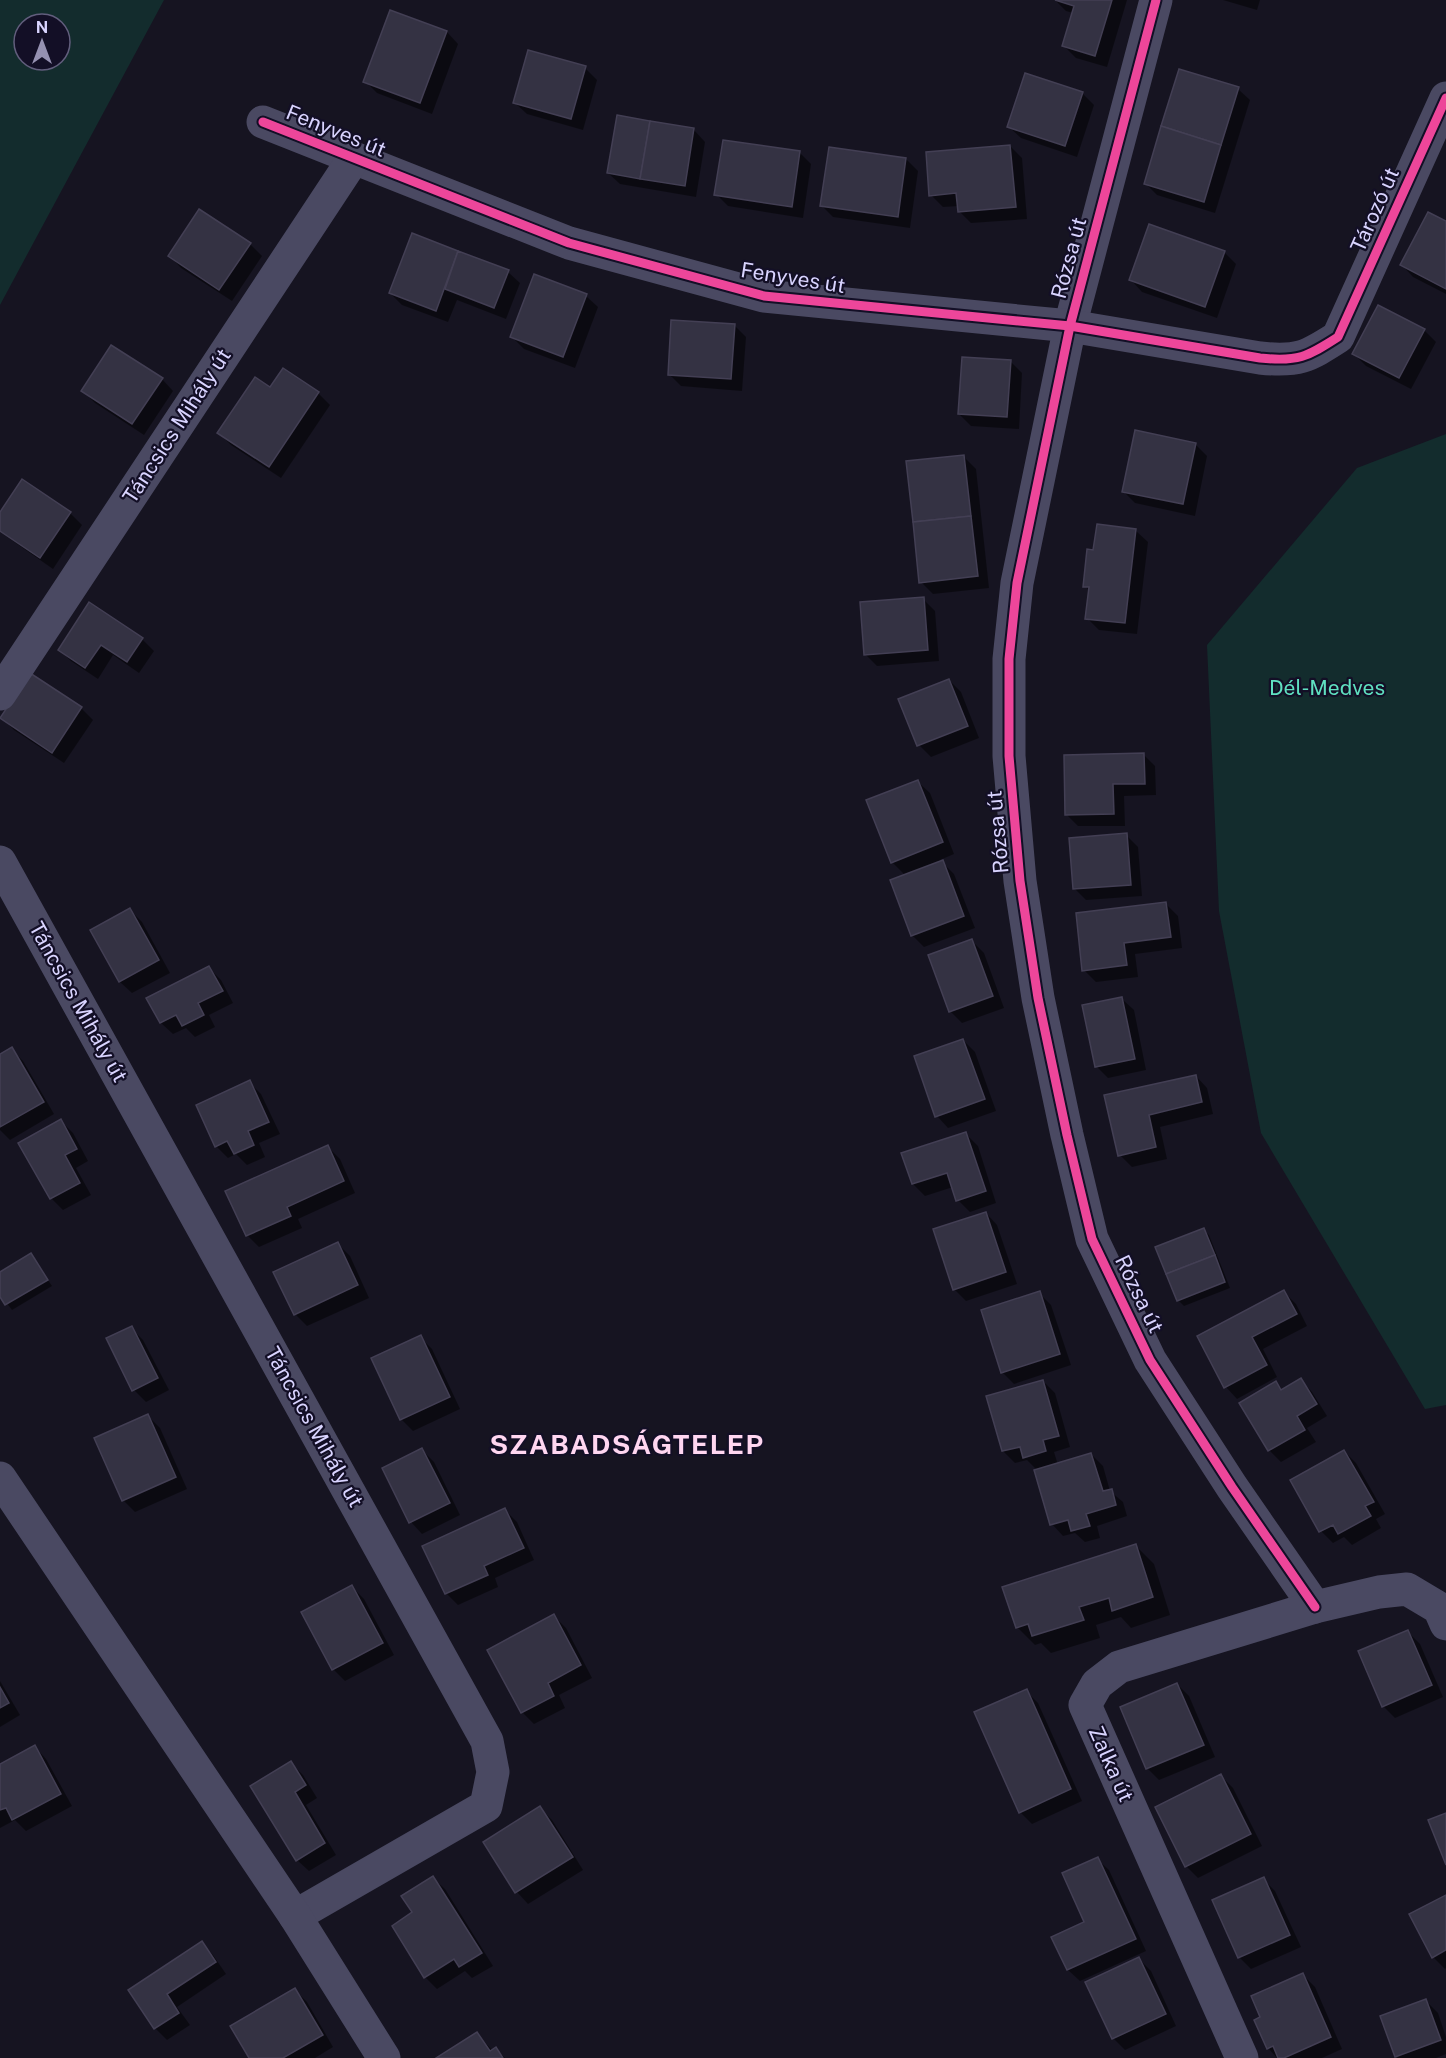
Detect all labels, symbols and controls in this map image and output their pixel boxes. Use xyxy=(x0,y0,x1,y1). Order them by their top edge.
north arrow xyxy=(12,12,72,72)
text: N xyxy=(36,18,48,37)
street label: Fenyves út xyxy=(283,99,390,162)
street label: Tározó út xyxy=(1345,164,1404,256)
street label: Rózsa út xyxy=(1046,214,1091,301)
street label: Fenyves út xyxy=(739,257,847,298)
street label: Táncsics Mihály út xyxy=(117,344,236,508)
park label: Dél-Medves xyxy=(1269,675,1385,700)
street label: Rózsa út xyxy=(981,789,1014,875)
street label: Táncsics Mihály út xyxy=(24,917,133,1086)
street label: Rózsa út xyxy=(1110,1251,1169,1337)
street label: Táncsics Mihály út xyxy=(260,1342,369,1511)
district label: SZABADSÁGTELEP xyxy=(489,1428,765,1460)
street label: Zalka út xyxy=(1084,1722,1139,1805)

